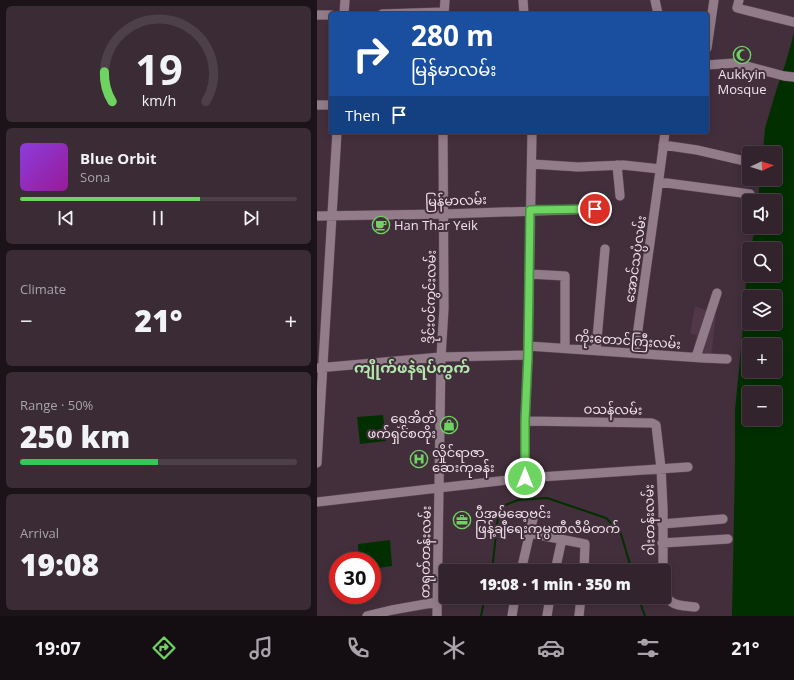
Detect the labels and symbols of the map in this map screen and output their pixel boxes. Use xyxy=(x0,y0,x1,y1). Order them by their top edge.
mosque icon: Aukkyin Mosque xyxy=(732,45,752,65)
place label: Aukkyin Mosque xyxy=(718,65,766,98)
north arrow xyxy=(742,146,782,186)
street label: မြန်မာလမ်း xyxy=(425,190,487,212)
pin xyxy=(578,192,612,226)
street label: အောင်သပ္ပံလမ်း xyxy=(620,214,652,304)
cafe icon: Han Thar Yeik xyxy=(371,215,391,235)
place label: Han Thar Yeik xyxy=(394,216,478,234)
street label: ဒိုင်းဝင်ကွင်းလမ်း xyxy=(420,250,442,344)
street label: ကိုးတောင်ကြီးလမ်း xyxy=(574,327,682,355)
district label: ကျိုက်ဖနဲရပ်ကွက် xyxy=(354,357,470,380)
street label: ဝသန်လမ်း xyxy=(583,399,643,421)
place label: ရွှေအိတ် ဖက်ရှင်စတိုး xyxy=(367,409,436,444)
shop icon: ရွှေအိတ် ဖက်ရှင်စတိုး xyxy=(439,415,459,435)
place label: လှိုင်ရာဇာ ဆေးကုခန်း xyxy=(432,443,495,478)
hospital icon: လှိုင်ရာဇာ ဆေးကုခန်း xyxy=(409,449,429,469)
position arrow xyxy=(504,457,546,499)
street label: ဝါးတန်းလမ်း xyxy=(639,484,661,556)
place label: ပီအမ်ဆေ့ဗင်း ဖြန့်ချီရေးကုမ္ပဏီလီမိတက် xyxy=(475,504,620,539)
street label: တရုတ်တန်းလမ်း xyxy=(415,506,437,598)
office icon: ပီအမ်ဆေ့ဗင်း ဖြန့်ချီရေးကုမ္ပဏီလီမိတက် xyxy=(452,510,472,530)
speed limit sign: 30 xyxy=(329,552,381,604)

